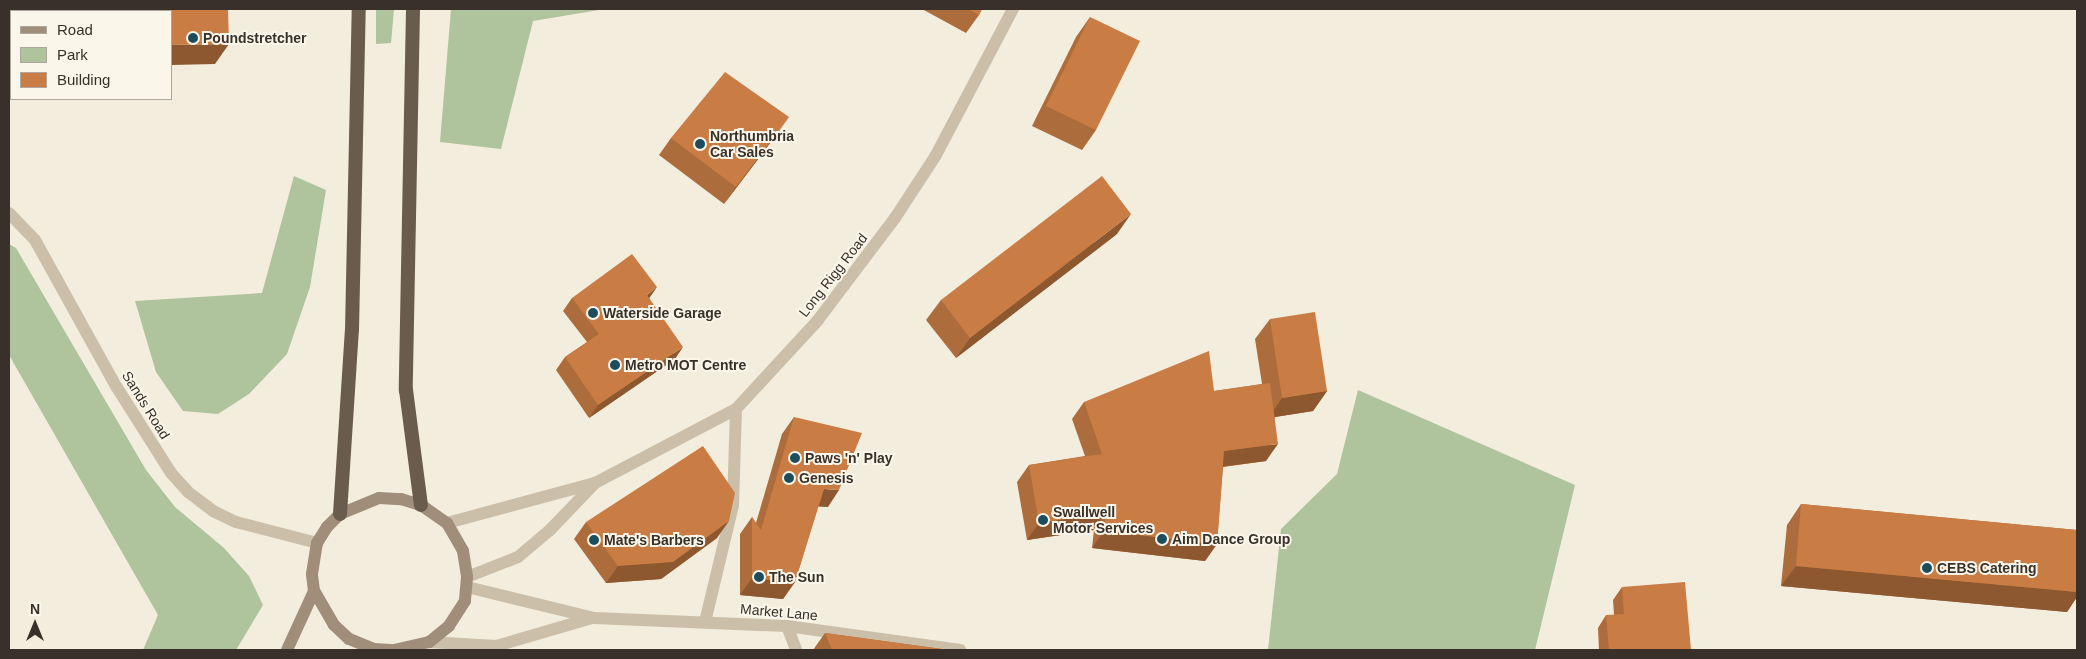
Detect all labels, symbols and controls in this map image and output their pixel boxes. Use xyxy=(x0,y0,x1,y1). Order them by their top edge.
legend xyxy=(10,10,172,100)
text: Road xyxy=(57,21,93,38)
place label: Poundstretcher xyxy=(203,30,306,46)
marker: Poundstretcher xyxy=(187,32,199,44)
text: Park xyxy=(57,46,88,63)
text: Building xyxy=(57,71,110,88)
place label: Northumbria Car Sales xyxy=(710,128,794,160)
marker: Northumbria Car Sales xyxy=(694,138,706,150)
street label: Long Rigg Road xyxy=(795,230,871,320)
place label: Waterside Garage xyxy=(603,305,722,321)
marker: Waterside Garage xyxy=(587,307,599,319)
place label: Metro MOT Centre xyxy=(625,357,746,373)
marker: Metro MOT Centre xyxy=(609,359,621,371)
street label: Sands Road xyxy=(118,368,174,442)
place label: Paws 'n' Play xyxy=(805,450,893,466)
marker: Paws 'n' Play xyxy=(789,452,801,464)
place label: Genesis xyxy=(799,470,853,486)
marker: Genesis xyxy=(783,472,795,484)
place label: Swallwell Motor Services xyxy=(1053,504,1153,536)
marker: Swallwell Motor Services xyxy=(1037,514,1049,526)
place label: Aim Dance Group xyxy=(1172,531,1290,547)
place label: Mate's Barbers xyxy=(604,532,704,548)
marker: Aim Dance Group xyxy=(1156,533,1168,545)
marker: Mate's Barbers xyxy=(588,534,600,546)
place label: CEBS Catering xyxy=(1937,560,2037,576)
marker: CEBS Catering xyxy=(1921,562,1933,574)
place label: The Sun xyxy=(769,569,824,585)
marker: The Sun xyxy=(753,571,765,583)
north arrow xyxy=(10,599,60,649)
street label: Market Lane xyxy=(740,600,818,624)
text: N xyxy=(30,601,40,617)

